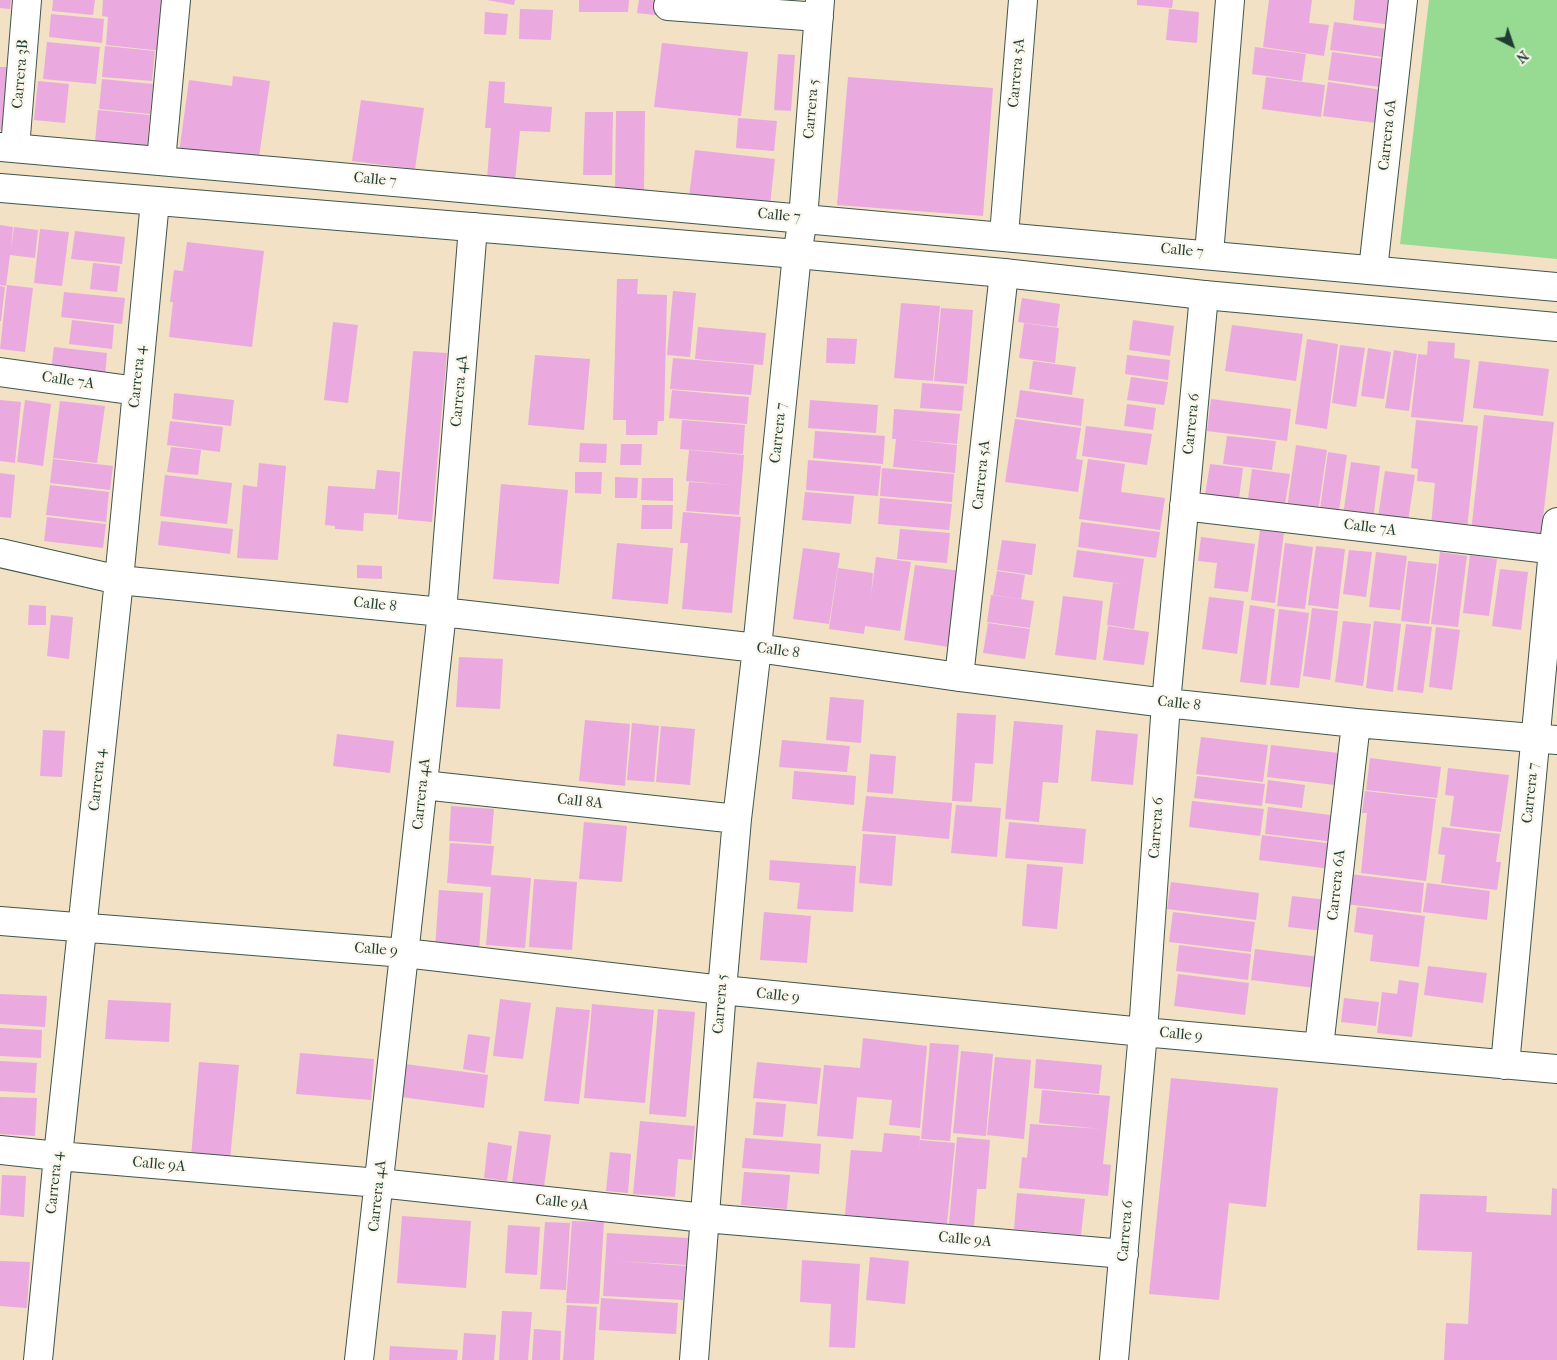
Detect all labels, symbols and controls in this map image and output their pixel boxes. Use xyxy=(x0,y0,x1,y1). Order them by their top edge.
north arrow xyxy=(1487,20,1537,70)
street label: Carrera 5A xyxy=(1005,37,1029,109)
street label: Carrera 3B xyxy=(9,39,33,109)
text: N xyxy=(1513,47,1532,67)
street label: Carrera 5 xyxy=(800,78,824,140)
street label: Carrera 6A xyxy=(1375,99,1401,171)
street label: Calle 7 xyxy=(353,169,397,191)
street label: Calle 7 xyxy=(757,205,801,227)
street label: Calle 7 xyxy=(1160,240,1204,262)
street label: Carrera 4 xyxy=(126,345,150,409)
street label: Carrera 4A xyxy=(448,354,472,428)
street label: Calle 7A xyxy=(41,368,95,394)
street label: Carrera 6 xyxy=(1180,392,1204,456)
street label: Carrera 7 xyxy=(767,402,791,464)
street label: Carrera 5A xyxy=(969,439,995,511)
street label: Calle 7A xyxy=(1343,516,1397,540)
street label: Calle 8 xyxy=(352,594,398,616)
street label: Calle 8 xyxy=(755,639,801,663)
street label: Calle 8 xyxy=(1156,693,1202,715)
street label: Carrera 4 xyxy=(86,748,110,812)
street label: Carrera 4A xyxy=(409,757,435,831)
street label: Carrera 7 xyxy=(1519,762,1543,824)
street label: Call 8A xyxy=(556,791,604,813)
street label: Carrera 6 xyxy=(1146,797,1168,859)
street label: Carrera 6A xyxy=(1324,849,1350,921)
street label: Calle 9 xyxy=(354,939,398,961)
street label: Carrera 5 xyxy=(710,973,732,1035)
street label: Calle 9 xyxy=(755,985,801,1007)
street label: Calle 9 xyxy=(1158,1024,1204,1046)
street label: Carrera 4 xyxy=(43,1151,67,1215)
street label: Calle 9A xyxy=(132,1154,186,1176)
street label: Carrera 4A xyxy=(365,1159,391,1233)
street label: Calle 9A xyxy=(534,1191,590,1215)
street label: Carrera 6 xyxy=(1114,1199,1138,1263)
street label: Calle 9A xyxy=(938,1229,992,1251)

